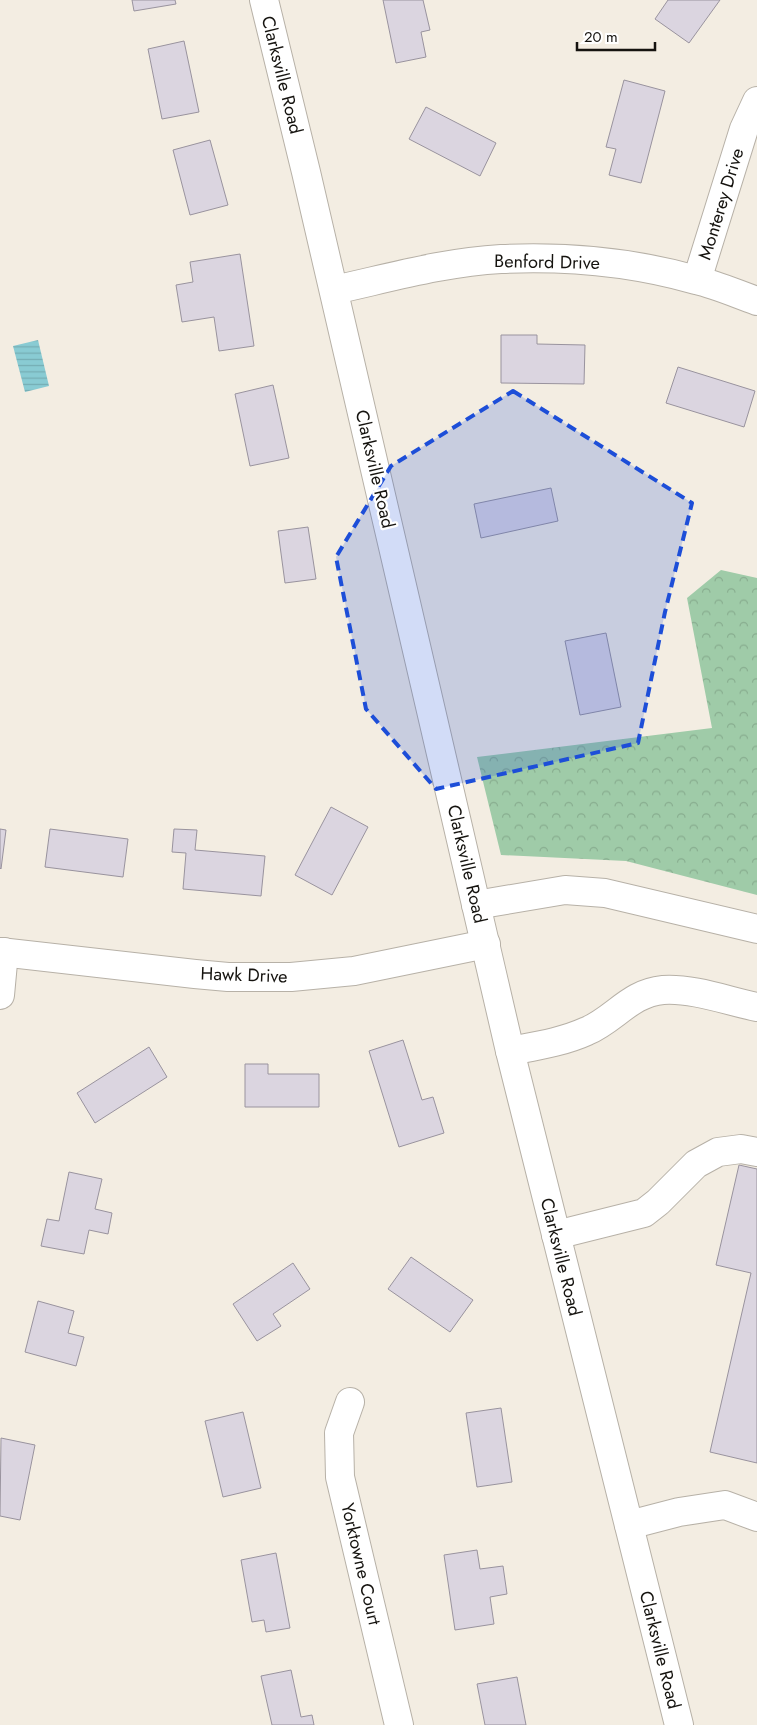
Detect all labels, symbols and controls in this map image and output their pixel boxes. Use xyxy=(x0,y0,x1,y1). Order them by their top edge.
street label: Clarksville Road xyxy=(255,13,309,137)
scale bar xyxy=(577,20,654,52)
text: 20 m xyxy=(584,26,618,48)
street label: Monterey Drive xyxy=(692,145,750,263)
street label: Benford Drive xyxy=(494,248,600,276)
street label: Clarksville Road xyxy=(349,407,401,531)
street label: Clarksville Road xyxy=(441,802,493,926)
street label: Hawk Drive xyxy=(200,960,288,990)
street label: Clarksville Road xyxy=(534,1195,588,1319)
street label: Yorktowne Court xyxy=(334,1500,388,1628)
street label: Clarksville Road xyxy=(633,1588,687,1712)

